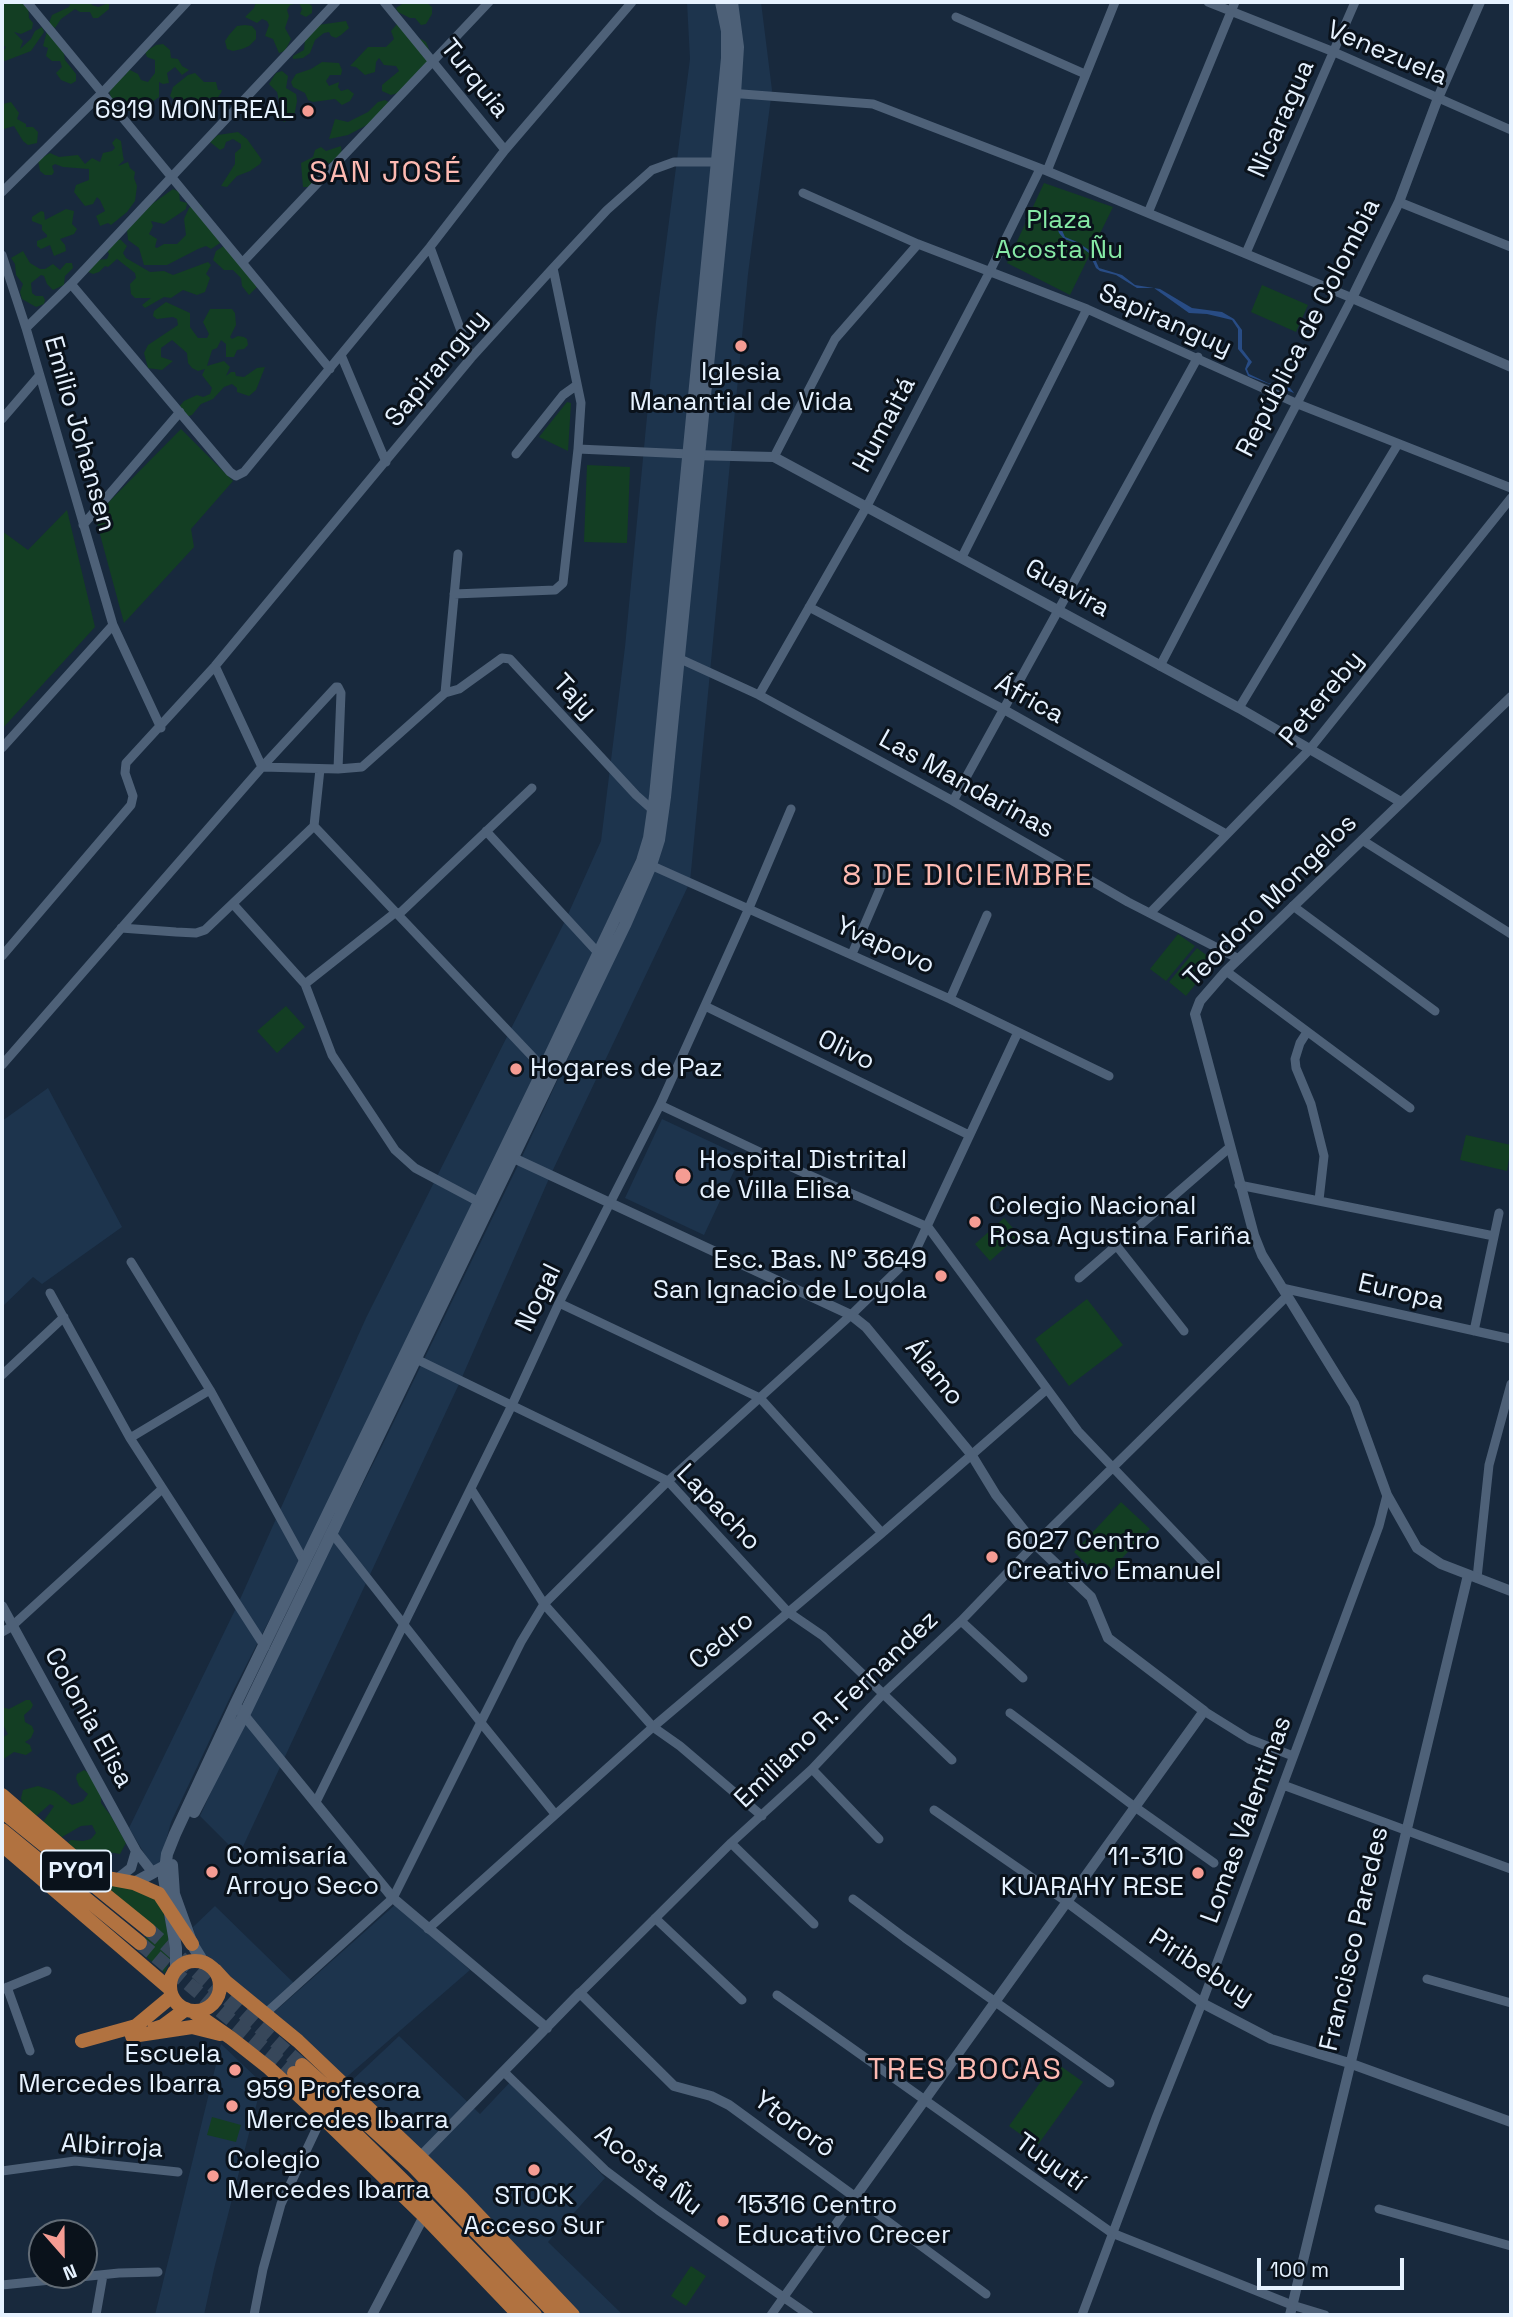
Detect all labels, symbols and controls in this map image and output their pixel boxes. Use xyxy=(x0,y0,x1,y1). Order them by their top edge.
street label: Venezuela xyxy=(1322,15,1452,93)
street label: Turquia xyxy=(433,33,515,125)
street label: Nicaragua xyxy=(1242,55,1322,183)
place label: 6919 MONTREAL xyxy=(95,95,294,127)
marker: 6919 MONTREAL xyxy=(300,103,316,119)
district label: SAN JOSÉ xyxy=(310,156,462,192)
street label: República de Colombia xyxy=(1230,194,1388,462)
park label: Plaza Acosta Ñu xyxy=(995,205,1123,266)
street label: Sapiranguy xyxy=(1093,278,1237,364)
street label: Sapiranguy xyxy=(379,304,495,434)
street label: Emilio Johansen xyxy=(36,333,122,535)
marker: Iglesia Manantial de Vida xyxy=(733,338,749,354)
place label: Iglesia Manantial de Vida xyxy=(629,357,853,418)
street label: Humaitá xyxy=(847,372,923,478)
street label: Guavira xyxy=(1019,553,1115,625)
street label: Petereby xyxy=(1273,645,1371,753)
street label: Tajy xyxy=(545,668,603,726)
street label: África xyxy=(989,668,1069,732)
street label: Las Mandarinas xyxy=(873,724,1059,846)
street label: Teodoro Mongelos xyxy=(1178,808,1364,994)
district label: 8 DE DICIEMBRE xyxy=(844,859,1092,895)
street label: Yvapovo xyxy=(831,910,939,982)
street label: Olivo xyxy=(812,1024,880,1078)
place label: Hogares de Paz xyxy=(530,1053,723,1085)
marker: Hogares de Paz xyxy=(508,1061,524,1077)
place label: Hospital Distrital de Villa Elisa xyxy=(699,1145,907,1206)
marker: Hospital Distrital de Villa Elisa xyxy=(673,1166,693,1186)
place label: Colegio Nacional Rosa Agustina Fariña xyxy=(989,1191,1251,1252)
marker: Colegio Nacional Rosa Agustina Fariña xyxy=(967,1214,983,1230)
place label: Esc. Bas. N° 3649 San Ignacio de Loyola xyxy=(653,1245,927,1306)
street label: Nogal xyxy=(509,1259,569,1337)
marker: Esc. Bas. N° 3649 San Ignacio de Loyola xyxy=(933,1268,949,1284)
street label: Europa xyxy=(1355,1268,1447,1318)
street label: Álamo xyxy=(898,1334,970,1412)
street label: Lapacho xyxy=(669,1458,767,1558)
place label: 6027 Centro Creativo Emanuel xyxy=(1006,1526,1221,1588)
marker: 6027 Centro Creativo Emanuel xyxy=(984,1549,1000,1565)
street label: Cedro xyxy=(684,1605,760,1677)
street label: Emiliano R. Fernandez xyxy=(729,1605,945,1815)
street label: Colonia Elisa xyxy=(37,1643,139,1793)
street label: Lomas Valentinas xyxy=(1195,1712,1299,1928)
street label: Francisco Paredes xyxy=(1314,1824,1396,2054)
place label: Comisaría Arroyo Seco xyxy=(226,1841,379,1902)
place label: 11-310 KUARAHY RESE xyxy=(1001,1842,1184,1904)
road number: PY01 xyxy=(41,1850,111,1892)
marker: Comisaría Arroyo Seco xyxy=(204,1864,220,1880)
marker: 11-310 KUARAHY RESE xyxy=(1190,1865,1206,1881)
street label: Piribebuy xyxy=(1143,1923,1259,2013)
place label: Escuela Mercedes Ibarra xyxy=(18,2039,221,2100)
district label: TRES BOCAS xyxy=(868,2053,1062,2089)
marker: Escuela Mercedes Ibarra xyxy=(227,2062,243,2078)
place label: 959 Profesora Mercedes Ibarra xyxy=(246,2075,449,2136)
street label: Ytororô xyxy=(747,2085,841,2165)
marker: 959 Profesora Mercedes Ibarra xyxy=(224,2098,240,2114)
street label: Acosta Ñu xyxy=(588,2119,708,2223)
street label: Tuyutí xyxy=(1009,2127,1091,2199)
street label: Albirroja xyxy=(60,2129,164,2165)
place label: Colegio Mercedes Ibarra xyxy=(227,2145,430,2206)
marker: STOCK Acceso Sur xyxy=(526,2162,542,2178)
marker: Colegio Mercedes Ibarra xyxy=(205,2168,221,2184)
place label: STOCK Acceso Sur xyxy=(464,2181,604,2242)
place label: 15316 Centro Educativo Crecer xyxy=(737,2190,951,2252)
marker: 15316 Centro Educativo Crecer xyxy=(715,2213,731,2229)
north arrow xyxy=(28,2219,98,2289)
scale bar xyxy=(1261,2244,1408,2288)
text: 100 m xyxy=(1270,2256,1329,2283)
text: N xyxy=(60,2258,80,2286)

